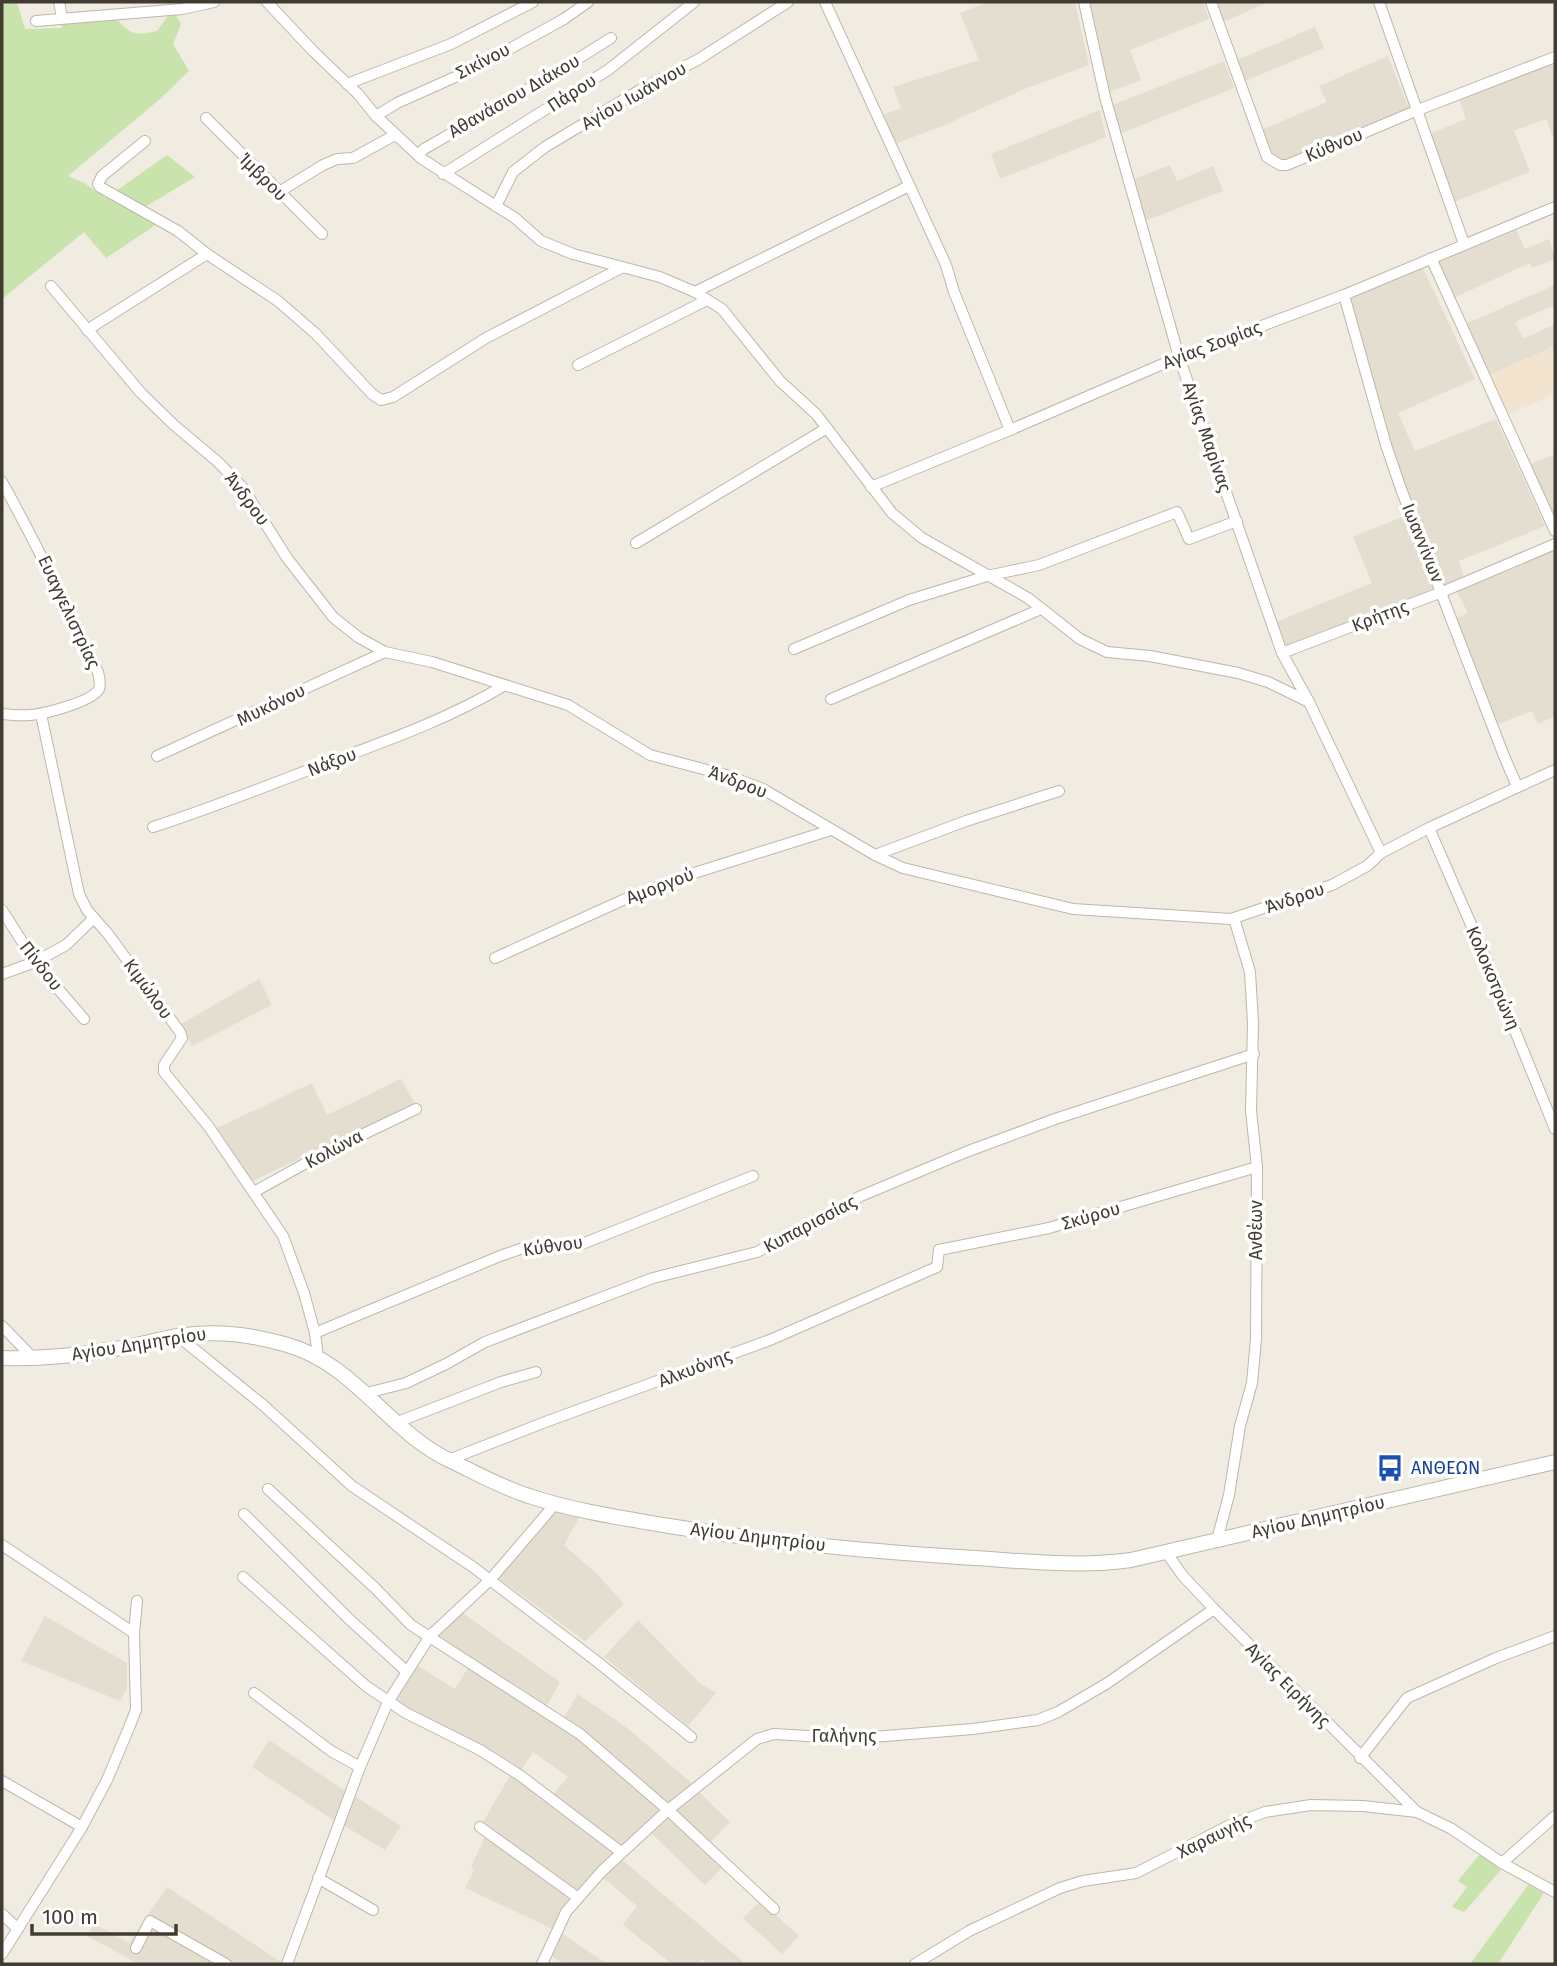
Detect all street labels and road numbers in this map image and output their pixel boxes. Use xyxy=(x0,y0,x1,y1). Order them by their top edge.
street label: Σικίνου xyxy=(452,38,514,84)
street label: Αθανάσιου Διάκου xyxy=(444,49,584,143)
street label: Αγίου Ιωάννου xyxy=(578,57,690,135)
street label: Πάρου xyxy=(543,69,601,117)
street label: Κύθνου xyxy=(1302,123,1366,167)
street label: Ίμβρου xyxy=(234,148,292,206)
street label: Αγίας Σοφίας xyxy=(1159,316,1265,374)
street label: Αγίας Μαρίνας xyxy=(1178,379,1236,496)
street label: Άνδρου xyxy=(220,468,274,530)
street label: Ιωαννίνων xyxy=(1397,500,1449,586)
street label: Ευαγγελιστρίας xyxy=(33,552,105,673)
street label: Κρήτης xyxy=(1349,595,1412,637)
street label: Μυκόνου xyxy=(233,679,309,731)
street label: Νάξου xyxy=(304,743,360,781)
street label: Άνδρου xyxy=(706,761,770,803)
street label: Αμοργού xyxy=(623,863,697,909)
street label: Άνδρου xyxy=(1263,878,1327,918)
street label: Κολοκοτρώνη xyxy=(1461,923,1525,1033)
street label: Πίνδου xyxy=(15,937,67,995)
street label: Κιμώλου xyxy=(119,954,177,1024)
street label: Κολώνα xyxy=(301,1125,367,1173)
street label: Κυπαρισσίας xyxy=(760,1190,861,1258)
street label: Σκύρου xyxy=(1059,1197,1123,1235)
street label: Ανθέων xyxy=(1245,1200,1267,1260)
street label: Κύθνου xyxy=(522,1231,584,1261)
street label: Αγίου Δημητρίου xyxy=(70,1322,208,1366)
street label: Αλκυόνης xyxy=(655,1344,735,1392)
street label: Αγίου Δημητρίου xyxy=(1249,1491,1387,1543)
street label: Αγίου Δημητρίου xyxy=(689,1518,827,1556)
street label: Αγίας Ειρήνης xyxy=(1241,1638,1335,1732)
street label: Γαλήνης xyxy=(812,1725,877,1747)
street label: Χαραυγής xyxy=(1174,1809,1255,1863)

